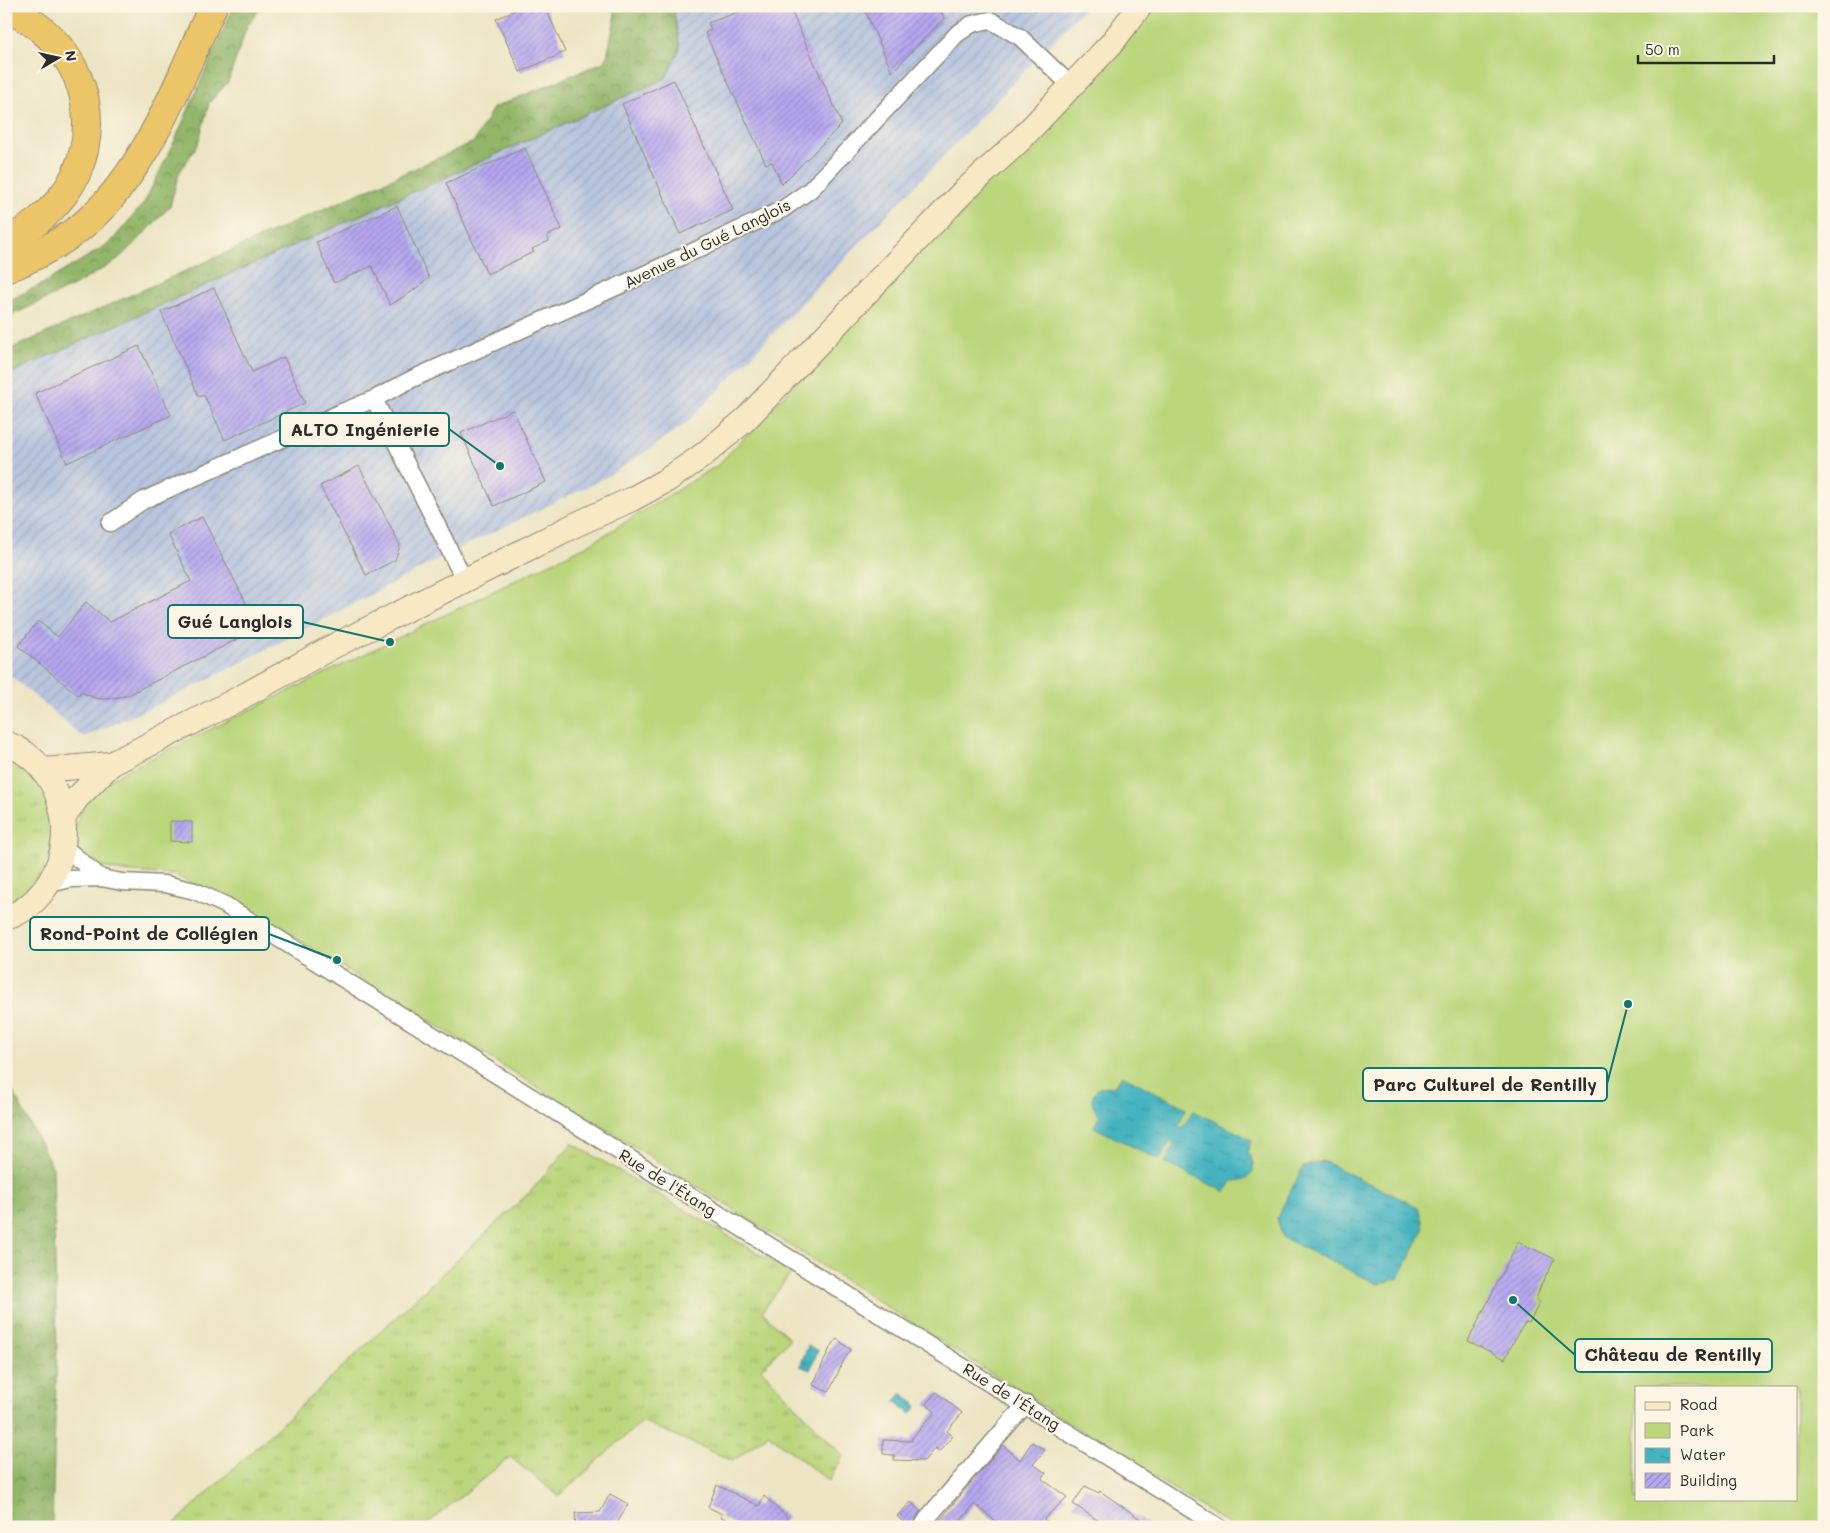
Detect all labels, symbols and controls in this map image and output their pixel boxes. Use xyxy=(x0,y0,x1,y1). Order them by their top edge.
north arrow xyxy=(32,32,82,82)
scale bar xyxy=(1638,32,1774,64)
text: 50 m xyxy=(1645,39,1680,59)
text: N xyxy=(61,49,82,63)
street label: Avenue du Gué Langlois xyxy=(620,193,794,293)
callout: ALTO Ingénierie xyxy=(280,413,449,446)
text: ALTO Ingénierie xyxy=(290,417,440,441)
callout: Gué Langlois xyxy=(168,605,303,638)
text: Gué Langlois xyxy=(178,609,292,633)
callout: Rond-Point de Collégien xyxy=(30,917,269,950)
text: Rond-Point de Collégien xyxy=(40,921,258,945)
callout: Parc Culturel de Rentilly xyxy=(1363,1068,1607,1101)
text: Parc Culturel de Rentilly xyxy=(1373,1072,1597,1096)
street label: Rue de l'Étang xyxy=(615,1144,721,1220)
callout: Château de Rentilly xyxy=(1575,1339,1772,1372)
text: Château de Rentilly xyxy=(1584,1342,1762,1366)
street label: Rue de l'Étang xyxy=(959,1358,1065,1434)
legend xyxy=(1635,1386,1798,1500)
text: Road xyxy=(1680,1394,1717,1414)
text: Park xyxy=(1680,1420,1714,1440)
text: Water xyxy=(1680,1444,1726,1464)
text: Building xyxy=(1680,1470,1737,1490)

